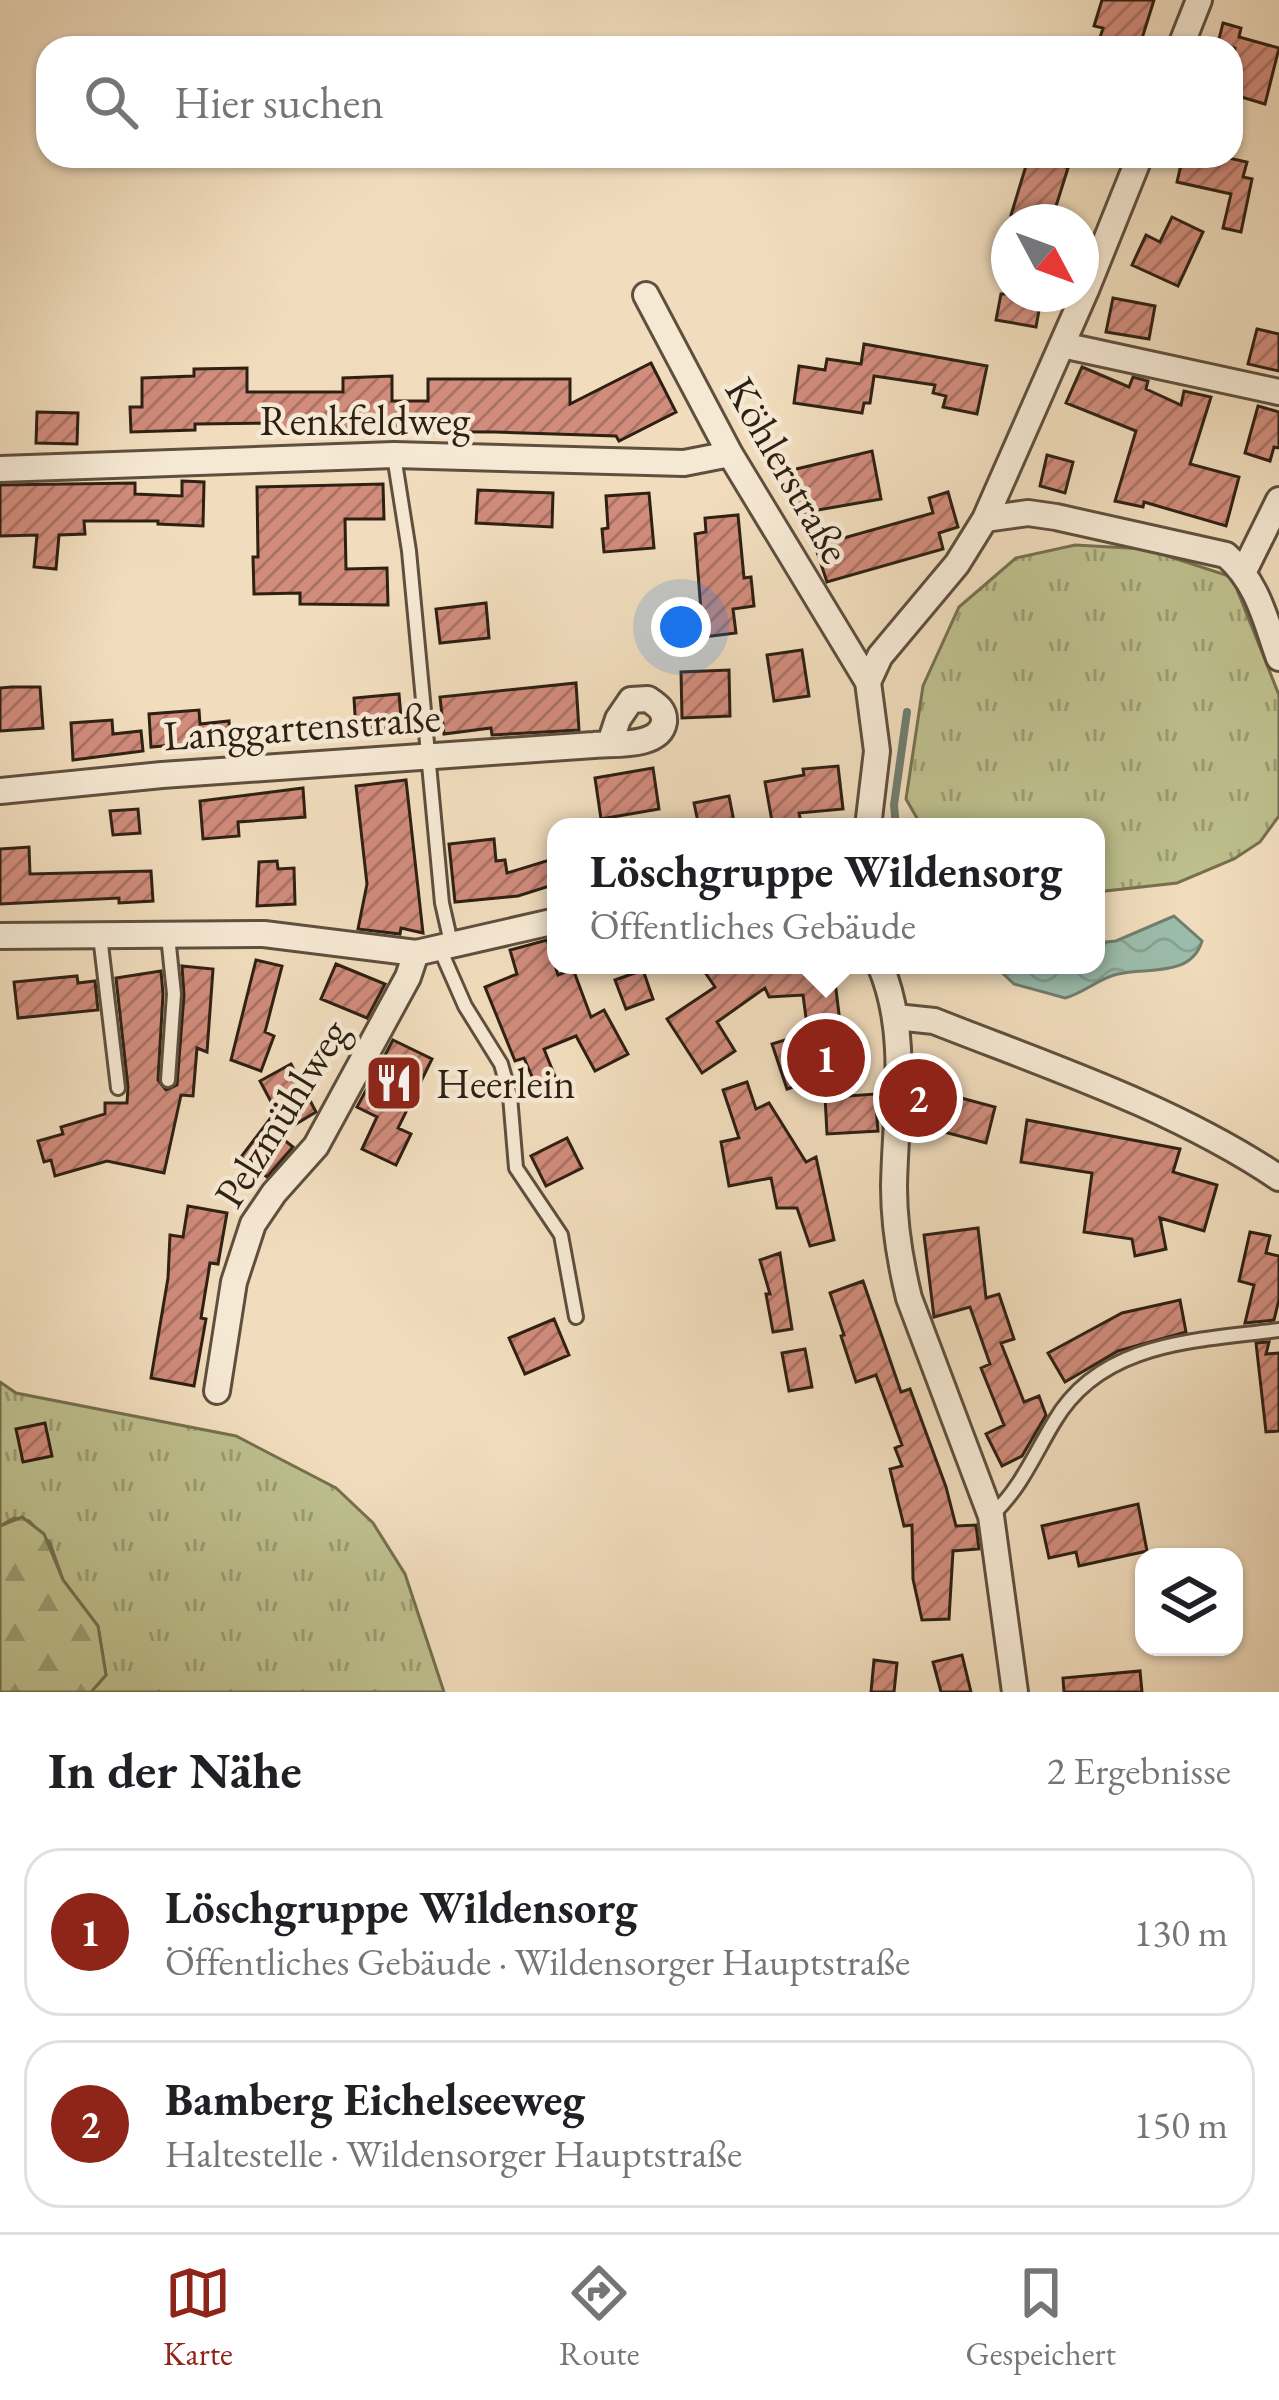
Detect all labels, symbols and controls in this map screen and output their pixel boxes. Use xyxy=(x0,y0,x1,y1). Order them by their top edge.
search box xyxy=(36,36,1243,168)
icon: search xyxy=(78,69,144,135)
text: Hier suchen xyxy=(174,73,384,131)
north arrow xyxy=(991,204,1099,312)
street label: Köhlerstraße xyxy=(713,367,863,573)
street label: Renkfeldweg xyxy=(260,393,471,448)
your location xyxy=(651,597,711,657)
street label: Langgartenstraße xyxy=(162,689,442,763)
popup xyxy=(547,818,1105,974)
text: Löschgruppe Wildensorg xyxy=(590,842,1062,900)
text: Öffentliches Gebäude xyxy=(590,900,916,951)
street label: Pelzmühlweg xyxy=(201,1008,361,1218)
pin: 1 xyxy=(787,1013,865,1103)
restaurant icon: Heerlein xyxy=(363,1052,425,1114)
pin: 2 xyxy=(879,1053,957,1143)
place label: Heerlein xyxy=(436,1056,575,1111)
map controls xyxy=(1135,1548,1243,1656)
button: layers xyxy=(1135,1548,1243,1656)
text: In der Nähe xyxy=(48,1737,302,1803)
text: 2 Ergebnisse xyxy=(1047,1745,1231,1796)
text: Löschgruppe Wildensorg xyxy=(165,1878,638,1936)
text: 1 xyxy=(80,1907,100,1958)
text: 130 m xyxy=(1134,1907,1228,1958)
text: Öffentliches Gebäude · Wildensorger Hauptstraße xyxy=(165,1936,910,1987)
text: Bamberg Eichelseeweg xyxy=(165,2070,585,2128)
text: 2 xyxy=(80,2099,100,2150)
text: 150 m xyxy=(1134,2099,1228,2150)
text: Haltestelle · Wildensorger Hauptstraße xyxy=(165,2128,742,2179)
tab: Karte xyxy=(163,2260,233,2375)
tab: Route xyxy=(559,2260,640,2375)
tab: Gespeichert xyxy=(966,2260,1116,2375)

